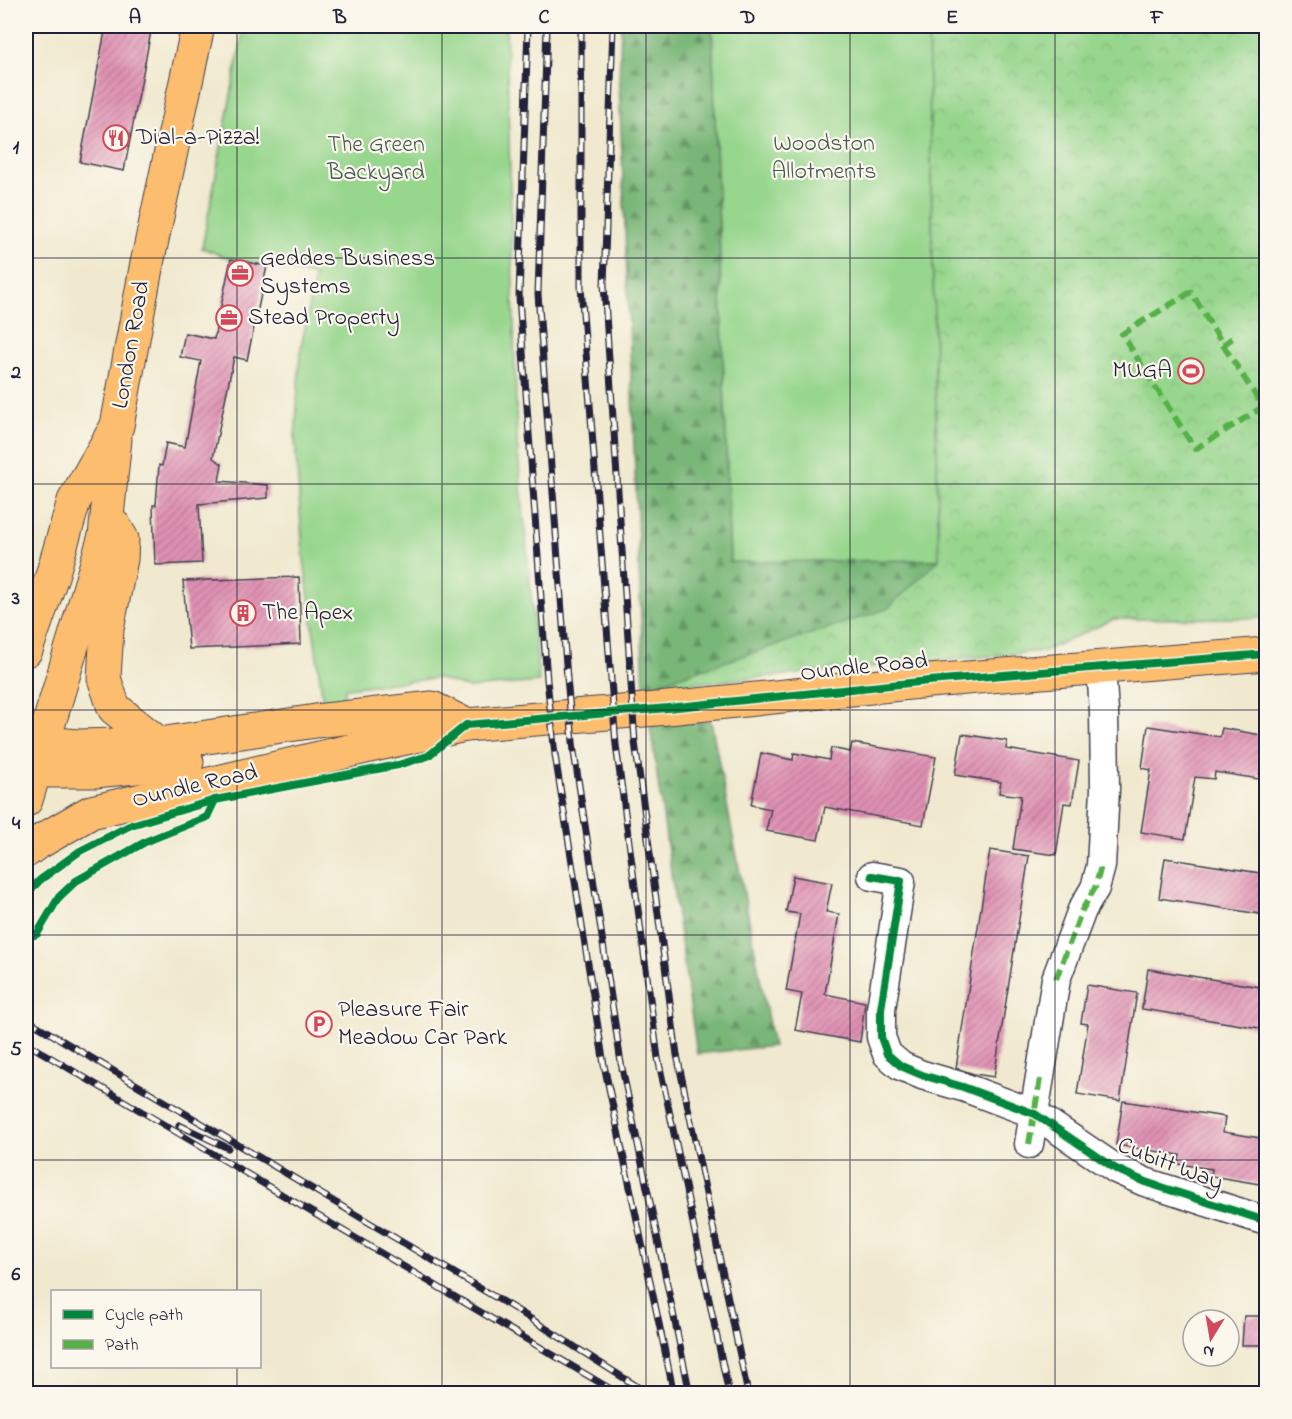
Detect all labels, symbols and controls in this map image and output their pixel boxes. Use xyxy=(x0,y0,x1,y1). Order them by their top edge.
text: A xyxy=(129,4,141,33)
text: B xyxy=(332,4,347,33)
text: C xyxy=(539,4,550,33)
text: D xyxy=(740,4,755,33)
text: E xyxy=(946,4,958,33)
text: F xyxy=(1150,4,1164,33)
place label: Dial-a-Pizza! xyxy=(135,121,260,156)
restaurant icon: Dial-a-Pizza! xyxy=(101,123,131,153)
park label: Woodston Allotments xyxy=(772,127,876,190)
park label: The Green Backyard xyxy=(326,128,425,192)
text: 1 xyxy=(13,134,20,163)
place label: Geddes Business Systems xyxy=(260,242,435,306)
office icon: Geddes Business Systems xyxy=(225,258,255,288)
street label: London Road xyxy=(104,278,161,412)
place label: Stead Property xyxy=(248,301,400,337)
office icon: Stead Property xyxy=(214,303,244,333)
place label: MUGA xyxy=(1112,354,1172,389)
sports icon: MUGA xyxy=(1176,356,1206,386)
text: 2 xyxy=(10,359,21,388)
text: 3 xyxy=(11,585,20,614)
place label: The Apex xyxy=(262,596,353,631)
building icon: The Apex xyxy=(228,598,258,628)
street label: Oundle Road xyxy=(799,644,930,692)
street label: Oundle Road xyxy=(129,755,262,818)
text: 4 xyxy=(12,810,21,839)
place label: Pleasure Fair Meadow Car Park xyxy=(338,993,507,1056)
parking icon: Pleasure Fair Meadow Car Park xyxy=(304,1009,334,1039)
text: 5 xyxy=(10,1036,22,1065)
street label: Cubitt Way xyxy=(1112,1129,1228,1202)
text: 6 xyxy=(12,1261,21,1290)
legend xyxy=(51,1290,261,1368)
text: Cycle path xyxy=(105,1303,183,1329)
north arrow xyxy=(1181,1308,1241,1368)
text: Path xyxy=(105,1333,139,1359)
text: N xyxy=(1201,1338,1216,1364)

